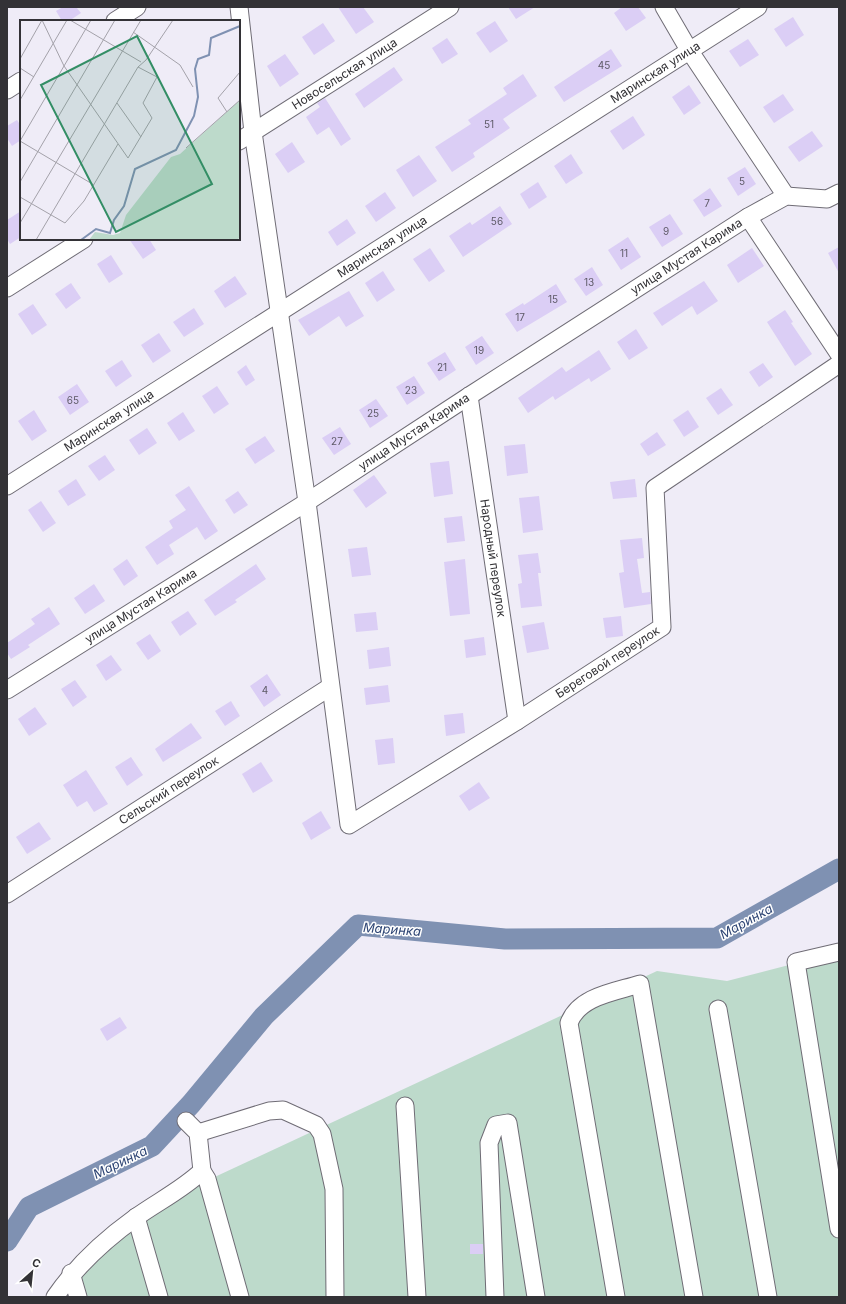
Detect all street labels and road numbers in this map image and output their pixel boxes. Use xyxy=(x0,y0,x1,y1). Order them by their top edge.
street label: Новосельская улица xyxy=(289,35,400,113)
street label: Маринская улица xyxy=(607,38,703,106)
street label: Маринская улица xyxy=(334,212,430,280)
street label: улица Мустая Карима xyxy=(628,215,745,297)
street label: Маринская улица xyxy=(61,386,156,455)
street label: улица Мустая Карима xyxy=(356,390,472,473)
street label: Народный переулок xyxy=(477,498,510,619)
street label: улица Мустая Карима xyxy=(82,565,199,646)
street label: Береговой переулок xyxy=(553,622,663,701)
street label: Сельский переулок xyxy=(116,752,221,827)

